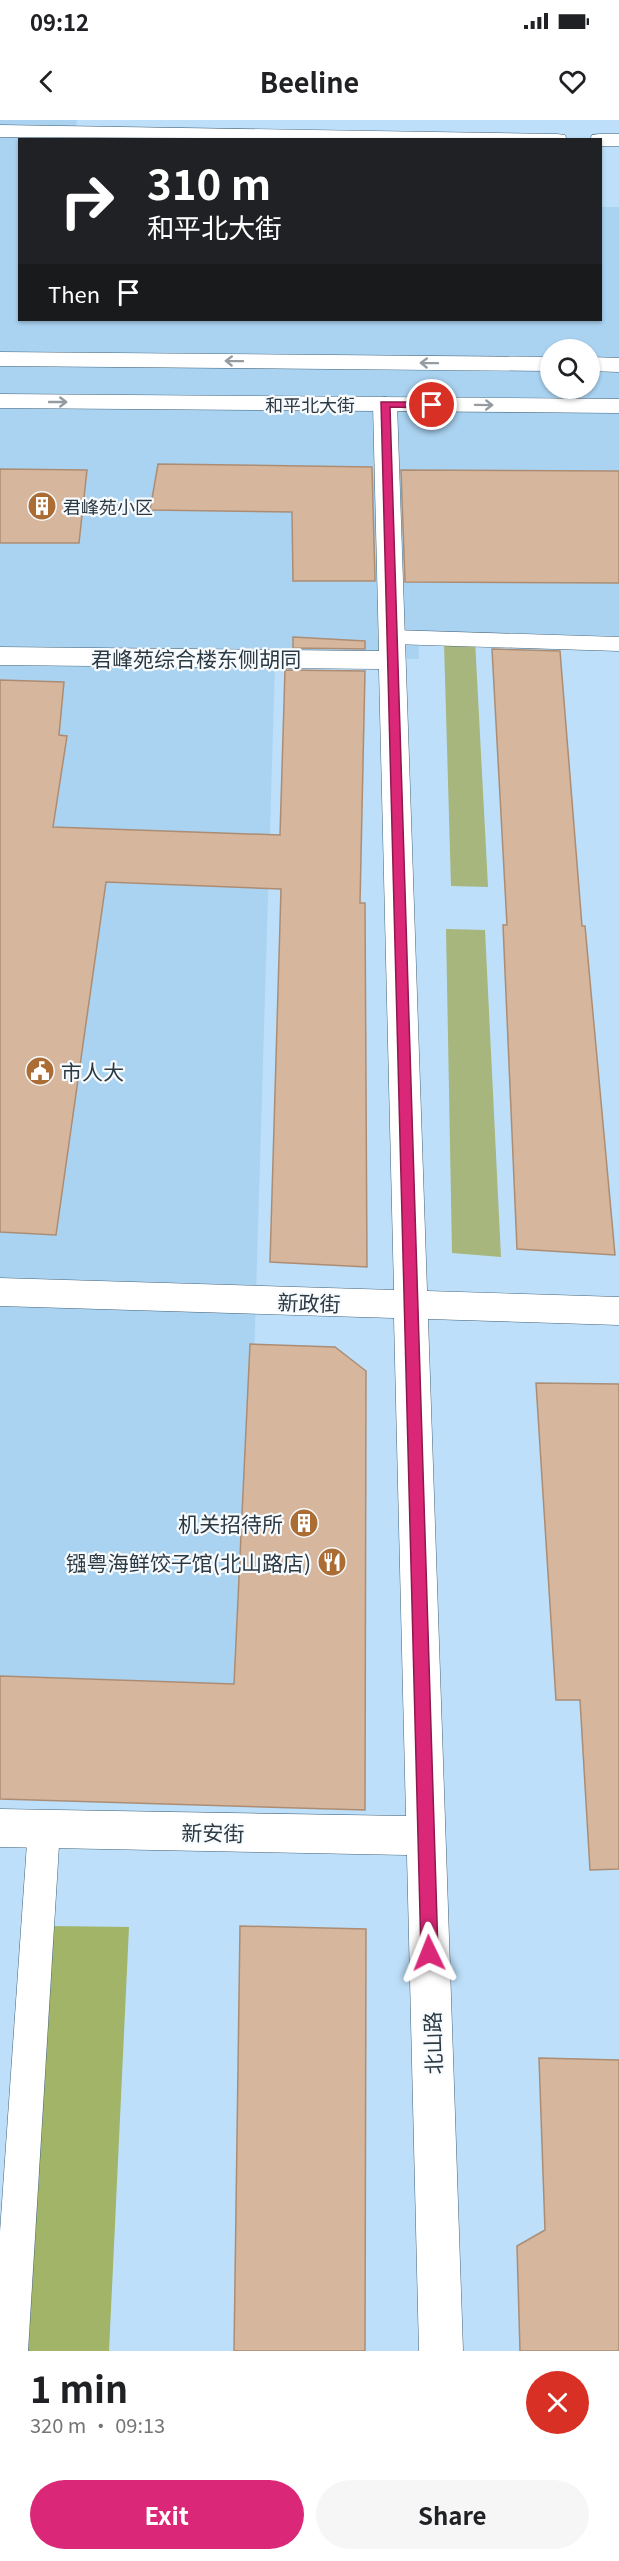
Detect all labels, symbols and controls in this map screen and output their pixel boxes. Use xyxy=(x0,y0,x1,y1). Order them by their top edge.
text: 09:12 xyxy=(30,5,89,37)
text: Beeline xyxy=(260,62,359,101)
icon: back xyxy=(30,65,63,98)
icon: heart xyxy=(556,65,589,98)
text: 310 m xyxy=(147,151,271,212)
icon: right xyxy=(48,162,126,240)
text: 和平北大街 xyxy=(147,207,282,246)
icon: arrive xyxy=(112,276,145,309)
text: Then xyxy=(48,277,100,309)
map controls xyxy=(540,339,600,399)
button: search xyxy=(540,339,600,399)
one-way arrow xyxy=(225,355,245,367)
one-way arrow xyxy=(420,357,440,369)
pin xyxy=(406,379,457,430)
icon: arrive xyxy=(415,388,448,421)
street label: 和平北大街 xyxy=(265,391,355,417)
one-way arrow xyxy=(48,396,68,408)
one-way arrow xyxy=(474,399,494,411)
building icon: 君峰苑小区 xyxy=(26,490,58,522)
place label: 君峰苑小区 xyxy=(63,493,153,519)
street label: 君峰苑综合楼东侧胡同 xyxy=(91,643,301,673)
public building icon: 市人大 xyxy=(24,1055,56,1087)
place label: 市人大 xyxy=(61,1056,124,1086)
street label: 新政街 xyxy=(277,1286,341,1318)
building icon: 机关招待所 xyxy=(288,1507,320,1539)
place label: 机关招待所 xyxy=(178,1508,283,1538)
restaurant icon: 镪粤海鲜饺子馆(北山路店) xyxy=(316,1546,348,1578)
place label: 镪粤海鲜饺子馆(北山路店) xyxy=(66,1547,311,1577)
street label: 新安街 xyxy=(181,1816,245,1848)
position arrow xyxy=(397,1921,461,1985)
street label: 北山路 xyxy=(416,2011,448,2075)
text: 1 min xyxy=(30,2361,128,2413)
button: close xyxy=(526,2371,589,2434)
text: 320 m · 09:13 xyxy=(30,2410,165,2439)
button: Exit xyxy=(30,2480,304,2549)
button: Share xyxy=(316,2480,589,2549)

